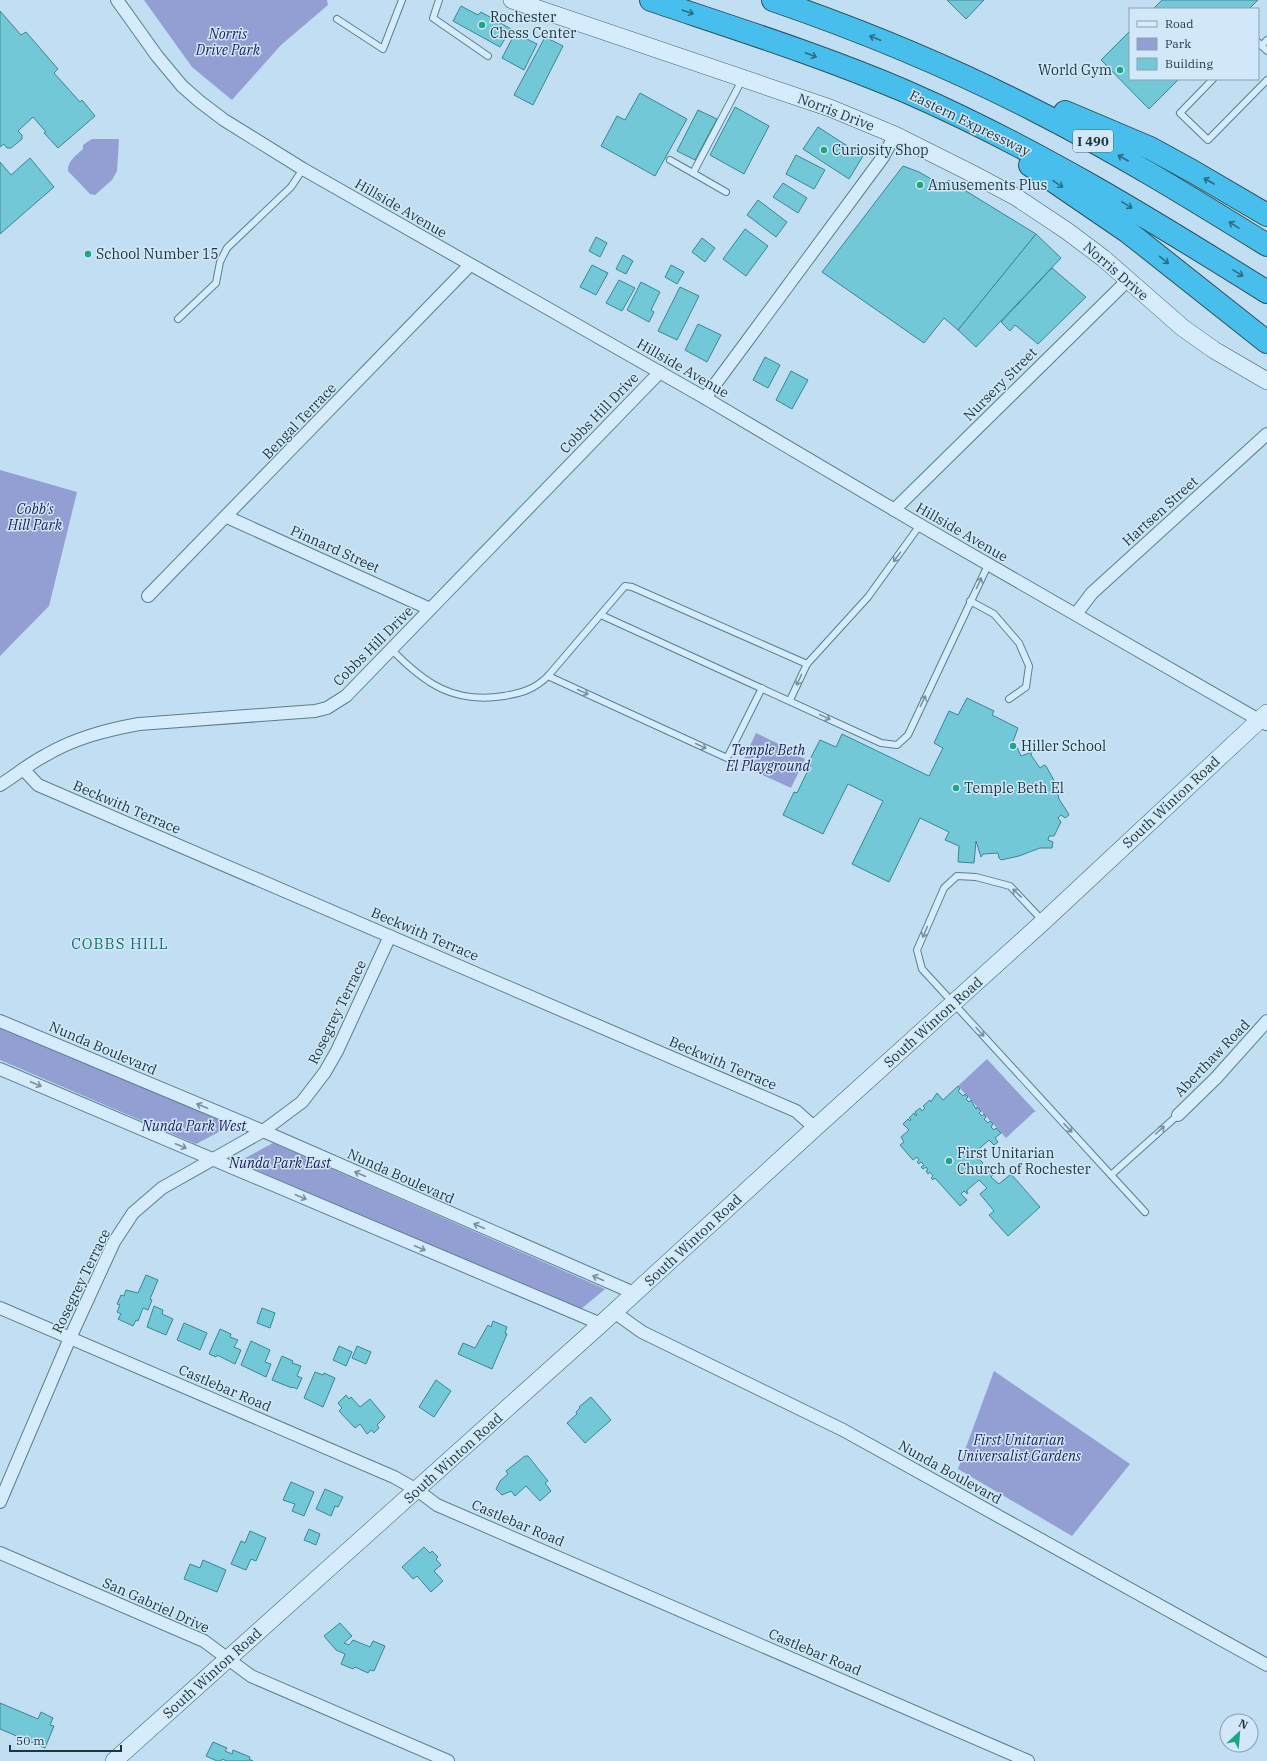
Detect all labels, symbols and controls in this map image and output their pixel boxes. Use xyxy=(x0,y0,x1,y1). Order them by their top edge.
place label: Rochester Chess Center xyxy=(490,8,577,42)
legend xyxy=(1129,8,1259,80)
one-way arrow xyxy=(682,9,695,16)
text: Road xyxy=(1165,16,1194,31)
marker: Rochester Chess Center xyxy=(477,20,487,30)
park label: Norris Drive Park xyxy=(195,25,261,59)
one-way arrow xyxy=(870,33,882,41)
text: Park xyxy=(1165,36,1191,51)
one-way arrow xyxy=(805,51,817,59)
text: Building xyxy=(1165,56,1213,71)
place label: World Gym xyxy=(1038,61,1112,79)
marker: World Gym xyxy=(1115,65,1125,75)
street label: Eastern Expressway xyxy=(906,86,1034,160)
street label: Norris Drive xyxy=(795,89,877,135)
road number: I 490 xyxy=(1073,130,1113,152)
place label: Curiosity Shop xyxy=(832,141,929,159)
marker: Curiosity Shop xyxy=(819,145,829,155)
one-way arrow xyxy=(1117,153,1129,161)
street label: Hillside Avenue xyxy=(352,174,450,242)
place label: Amusements Plus xyxy=(928,176,1047,194)
one-way arrow xyxy=(1203,176,1215,184)
marker: Amusements Plus xyxy=(915,180,925,190)
one-way arrow xyxy=(1052,180,1063,188)
one-way arrow xyxy=(1121,201,1132,209)
one-way arrow xyxy=(1229,221,1240,229)
street label: Norris Drive xyxy=(1080,238,1152,304)
place label: School Number 15 xyxy=(96,245,219,263)
marker: School Number 15 xyxy=(83,249,93,259)
one-way arrow xyxy=(1158,255,1169,264)
one-way arrow xyxy=(1232,269,1243,278)
street label: Hillside Avenue xyxy=(634,334,732,402)
street label: Nursery Street xyxy=(959,343,1041,425)
street label: Cobbs Hill Drive xyxy=(556,369,642,457)
street label: Bengal Terrace xyxy=(258,379,340,463)
street label: Hartsen Street xyxy=(1118,472,1202,550)
street label: Hillside Avenue xyxy=(913,498,1011,566)
park label: Cobb's Hill Park xyxy=(7,500,63,534)
street label: Pinnard Street xyxy=(287,521,383,577)
one-way arrow xyxy=(893,551,901,562)
one-way arrow xyxy=(976,578,983,590)
street label: Cobbs Hill Drive xyxy=(329,602,417,690)
one-way arrow xyxy=(795,674,802,686)
one-way arrow xyxy=(577,689,589,696)
one-way arrow xyxy=(920,695,927,707)
one-way arrow xyxy=(819,714,831,721)
place label: Hiller School xyxy=(1021,737,1106,755)
park label: Temple Beth El Playground xyxy=(725,741,810,775)
marker: Hiller School xyxy=(1008,741,1018,751)
one-way arrow xyxy=(695,743,707,751)
street label: South Winton Road xyxy=(1118,752,1224,852)
street label: Beckwith Terrace xyxy=(70,776,184,838)
place label: Temple Beth El xyxy=(964,779,1064,797)
marker: Temple Beth El xyxy=(951,783,961,793)
one-way arrow xyxy=(1012,888,1022,898)
street label: Beckwith Terrace xyxy=(368,903,482,965)
one-way arrow xyxy=(920,926,928,938)
district label: COBBS HILL xyxy=(71,934,169,953)
street label: Rosegrey Terrace xyxy=(304,957,370,1067)
street label: South Winton Road xyxy=(880,973,987,1071)
street label: Aberthaw Road xyxy=(1171,1015,1254,1100)
street label: Nunda Boulevard xyxy=(46,1017,160,1079)
one-way arrow xyxy=(975,1027,985,1037)
street label: Beckwith Terrace xyxy=(666,1032,780,1094)
one-way arrow xyxy=(29,1081,41,1088)
one-way arrow xyxy=(197,1102,209,1109)
park label: Nunda Park West xyxy=(141,1117,247,1135)
one-way arrow xyxy=(1063,1123,1073,1133)
one-way arrow xyxy=(1155,1126,1165,1135)
one-way arrow xyxy=(175,1143,187,1150)
street label: Nunda Boulevard xyxy=(345,1144,458,1208)
place label: First Unitarian Church of Rochester xyxy=(957,1144,1092,1178)
park label: Nunda Park East xyxy=(228,1154,332,1172)
marker: First Unitarian Church of Rochester xyxy=(944,1156,954,1166)
one-way arrow xyxy=(354,1170,366,1177)
street label: South Winton Road xyxy=(640,1190,746,1290)
one-way arrow xyxy=(294,1194,306,1201)
one-way arrow xyxy=(474,1222,486,1229)
street label: Rosegrey Terrace xyxy=(48,1226,114,1336)
one-way arrow xyxy=(414,1244,426,1252)
one-way arrow xyxy=(593,1274,605,1281)
street label: Castlebar Road xyxy=(176,1360,275,1416)
street label: South Winton Road xyxy=(400,1409,507,1507)
park label: First Unitarian Universalist Gardens xyxy=(957,1431,1082,1465)
street label: Nunda Boulevard xyxy=(895,1436,1005,1508)
street label: Castlebar Road xyxy=(469,1495,568,1551)
street label: San Gabriel Drive xyxy=(100,1573,212,1637)
street label: South Winton Road xyxy=(159,1624,266,1722)
street label: Castlebar Road xyxy=(766,1624,865,1680)
north arrow xyxy=(1219,1713,1259,1753)
text: N xyxy=(1236,1716,1251,1732)
scale bar xyxy=(10,1727,121,1753)
text: 50 m xyxy=(16,1733,45,1748)

